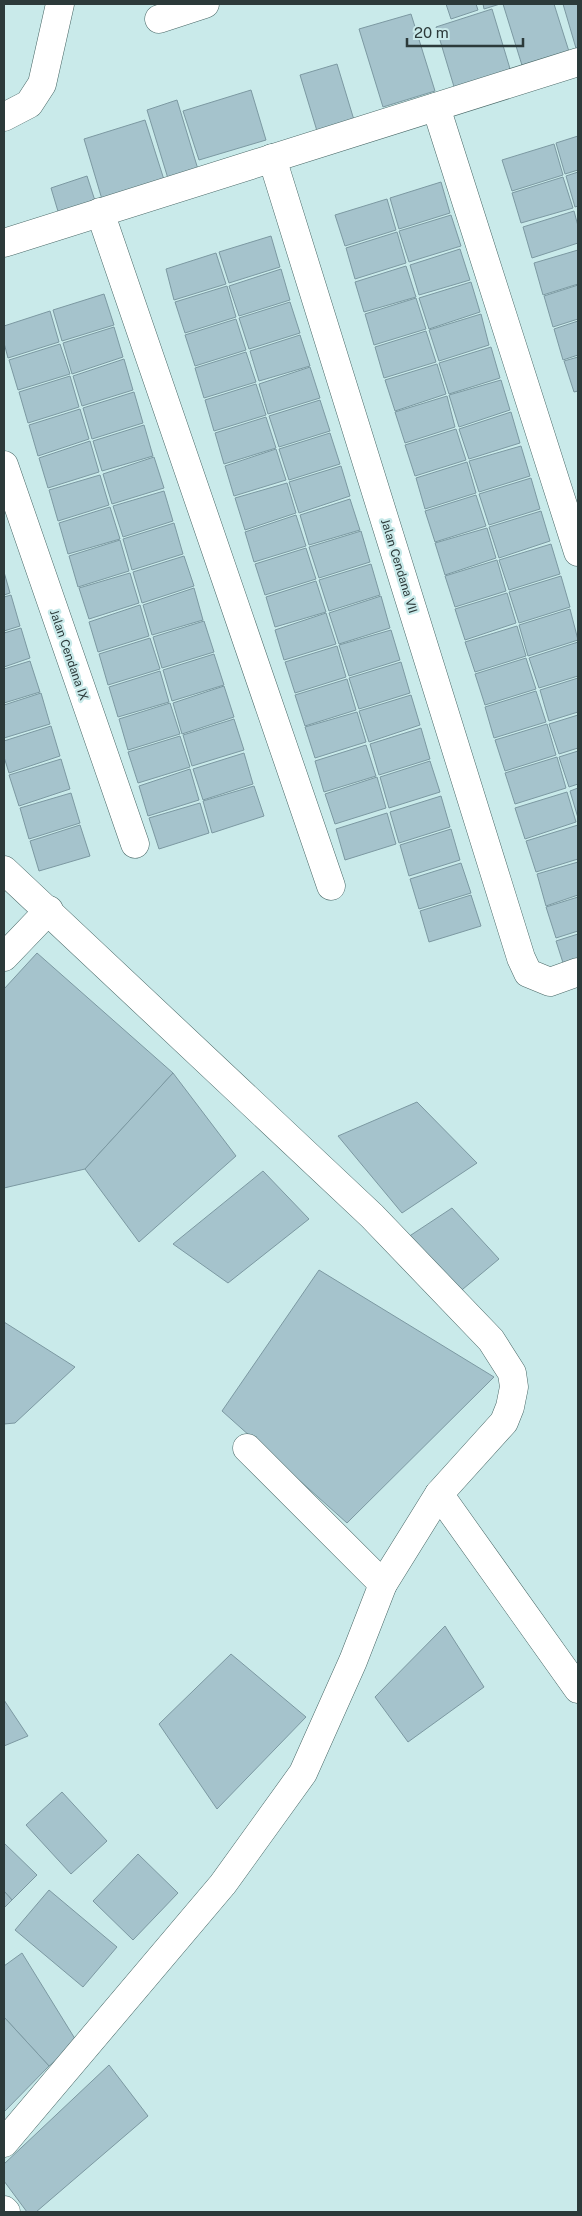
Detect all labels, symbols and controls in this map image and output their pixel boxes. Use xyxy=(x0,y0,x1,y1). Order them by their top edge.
scale bar xyxy=(407,15,523,47)
text: 20 m xyxy=(414,24,449,41)
street label: Jalan Cendana VII xyxy=(378,517,420,615)
street label: Jalan Cendana IX xyxy=(47,608,91,702)

